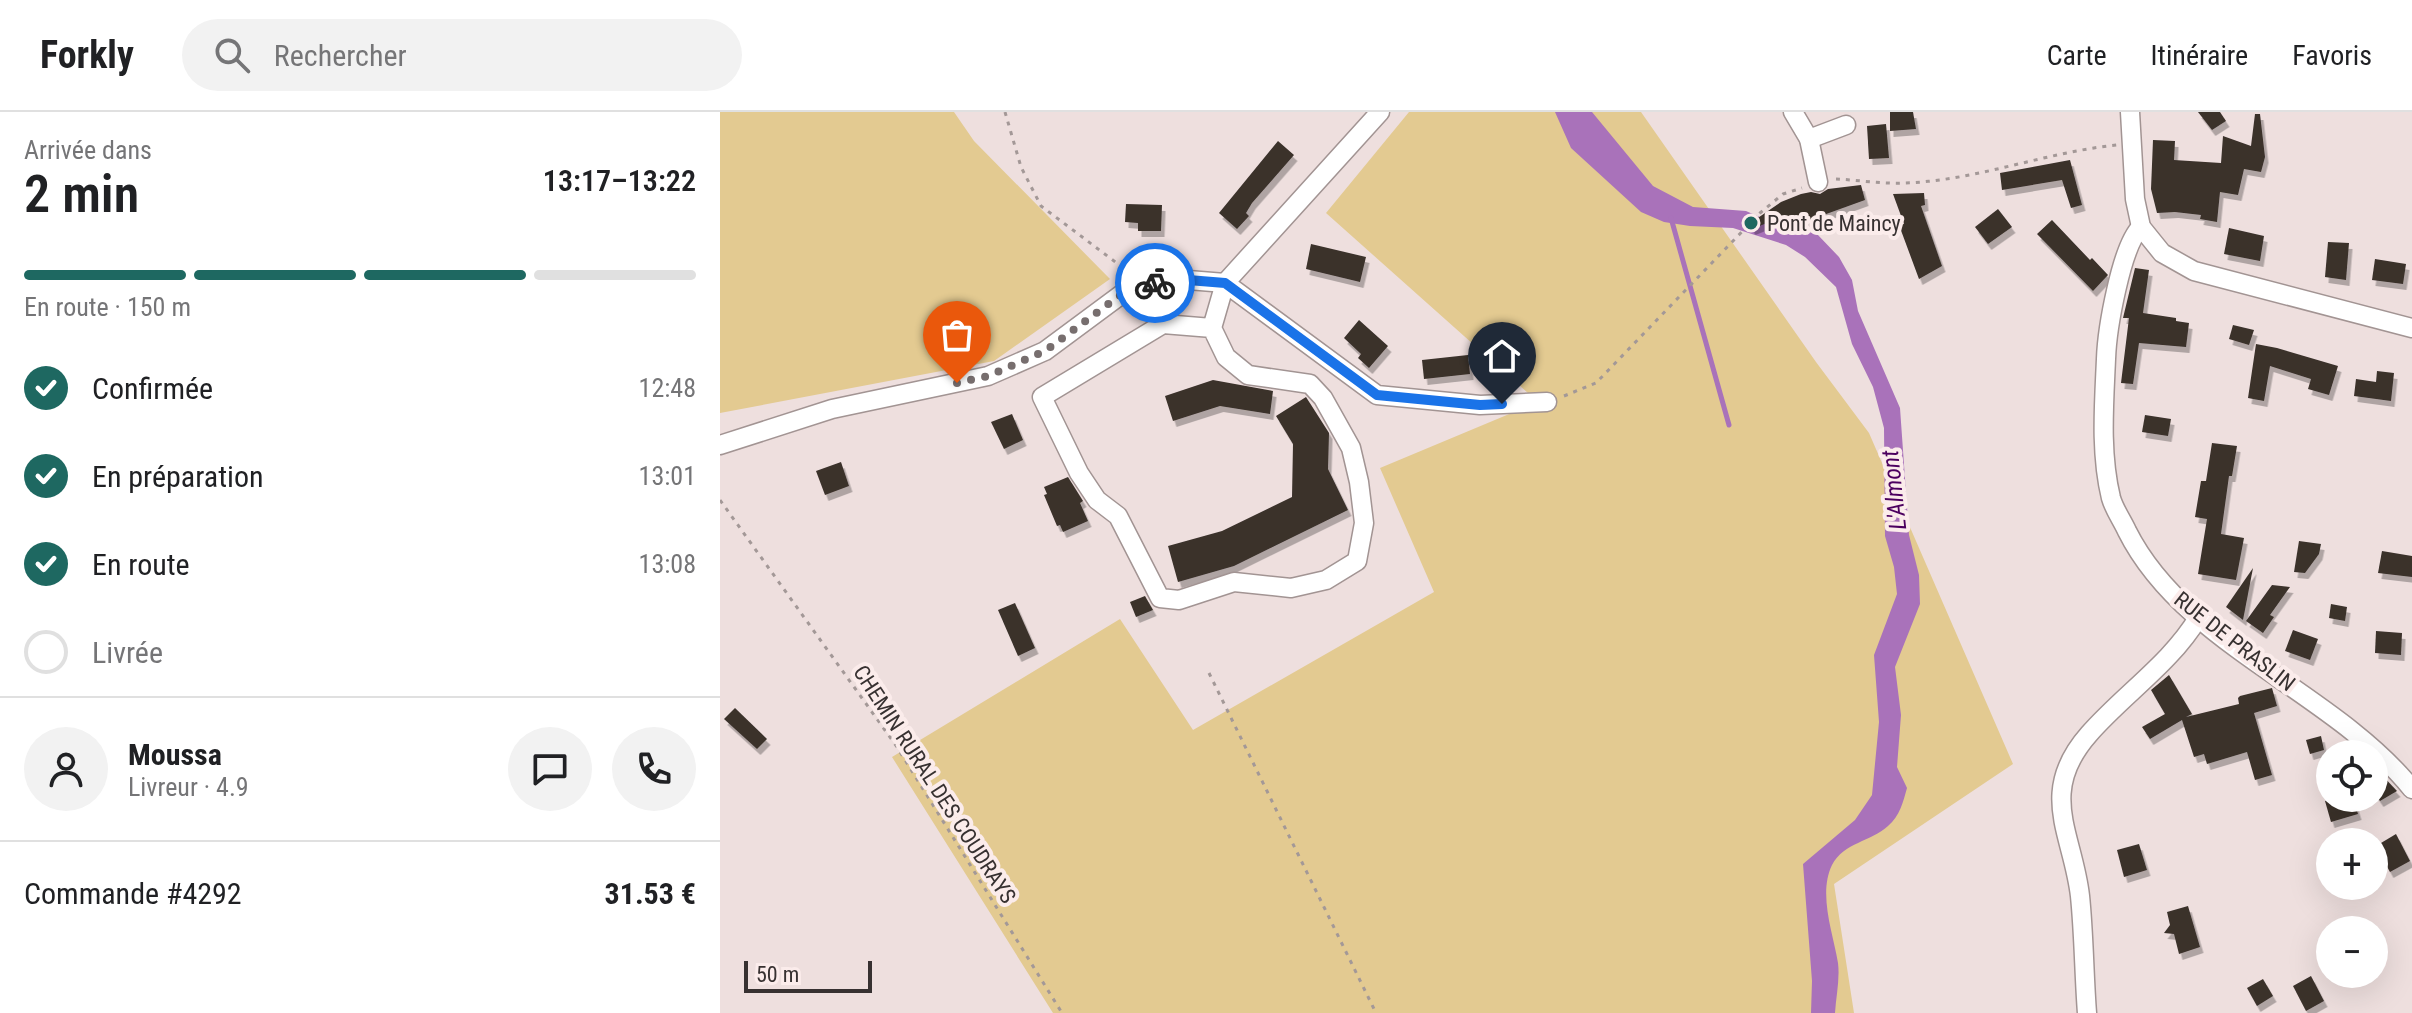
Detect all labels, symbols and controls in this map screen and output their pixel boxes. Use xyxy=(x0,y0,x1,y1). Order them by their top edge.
search box xyxy=(182,19,742,91)
text: Forkly xyxy=(40,33,134,77)
icon: search xyxy=(210,33,254,77)
text: Rechercher xyxy=(274,38,407,73)
text: Carte xyxy=(2047,39,2107,72)
text: Itinéraire xyxy=(2151,39,2248,72)
text: Favoris xyxy=(2292,39,2372,72)
text: Arrivée dans xyxy=(24,135,152,165)
text: 13:17–13:22 xyxy=(543,163,696,198)
text: 2 min xyxy=(24,164,139,225)
place label: Pont de Maincy xyxy=(1767,211,1901,236)
marker: Pont de Maincy xyxy=(1742,214,1760,232)
courier xyxy=(1115,243,1195,323)
icon: bike xyxy=(1133,261,1177,305)
text: En route · 150 m xyxy=(24,292,191,322)
pin xyxy=(923,301,991,383)
icon: bag xyxy=(935,313,979,357)
pin xyxy=(1468,322,1536,404)
icon: home xyxy=(1480,334,1524,378)
icon: check xyxy=(24,366,68,410)
text: Confirmée xyxy=(92,371,213,406)
text: 12:48 xyxy=(639,373,696,403)
water label: L'Almont xyxy=(1876,449,1912,531)
icon: check xyxy=(24,454,68,498)
text: En préparation xyxy=(92,459,264,494)
text: 13:01 xyxy=(639,461,696,491)
icon: check xyxy=(24,542,68,586)
text: En route xyxy=(92,547,190,582)
text: 13:08 xyxy=(639,549,696,579)
street label: RUE DE PRASLIN xyxy=(2169,587,2300,696)
text: Livrée xyxy=(92,635,163,670)
street label: CHEMIN RURAL DES COUDRAYS xyxy=(848,661,1021,908)
button: person xyxy=(24,727,108,811)
button: chat xyxy=(508,727,592,811)
button: phone xyxy=(612,727,696,811)
text: Moussa xyxy=(128,737,222,772)
map controls xyxy=(2316,740,2388,988)
button: locate xyxy=(2316,740,2388,812)
text: Livreur · 4.9 xyxy=(128,772,249,802)
button: + xyxy=(2316,828,2388,900)
text: Commande #4292 xyxy=(24,876,242,911)
text: 31.53 € xyxy=(605,876,696,911)
button: − xyxy=(2316,916,2388,988)
scale bar xyxy=(744,957,872,993)
text: 50 m xyxy=(756,962,799,987)

